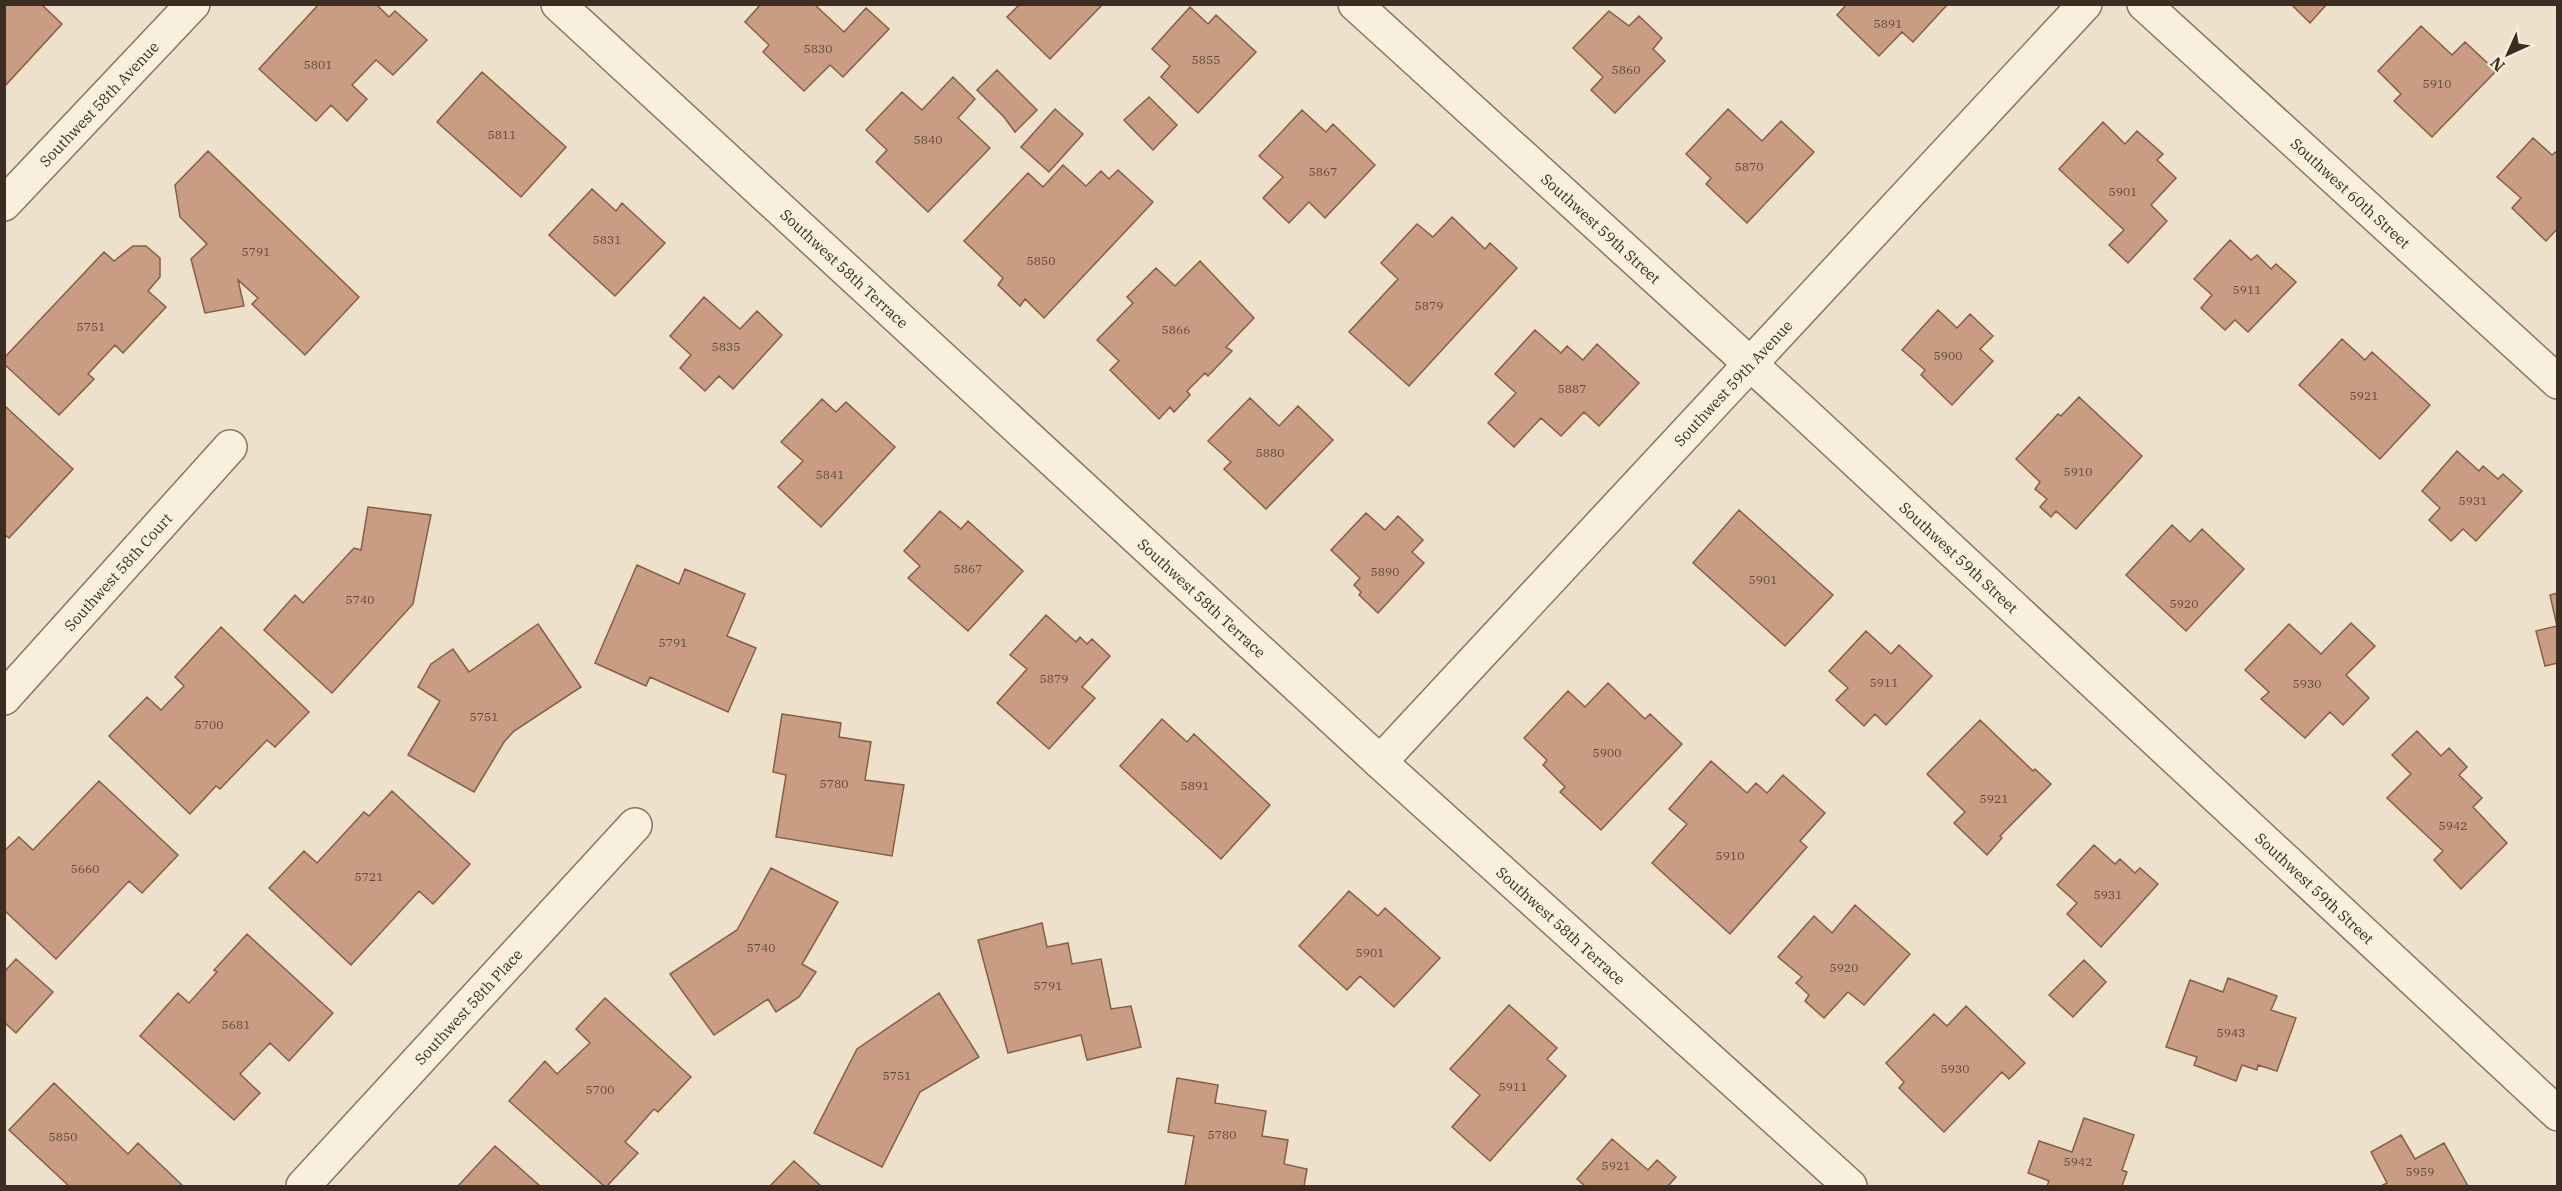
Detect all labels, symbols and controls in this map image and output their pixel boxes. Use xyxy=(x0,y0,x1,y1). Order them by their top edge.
house number: 5891 xyxy=(1874,16,1902,31)
north arrow xyxy=(2478,24,2538,84)
street label: Southwest 58th Avenue xyxy=(35,37,163,170)
house number: 5830 xyxy=(804,41,832,56)
house number: 5855 xyxy=(1192,52,1220,67)
text: N xyxy=(2486,53,2509,76)
house number: 5801 xyxy=(304,57,332,72)
house number: 5860 xyxy=(1612,62,1640,77)
house number: 5910 xyxy=(2423,76,2451,91)
house number: 5811 xyxy=(488,127,516,142)
house number: 5840 xyxy=(914,132,942,147)
street label: Southwest 60th Street xyxy=(2287,133,2414,252)
house number: 5870 xyxy=(1735,159,1763,174)
house number: 5867 xyxy=(1309,164,1337,179)
street label: Southwest 59th Street xyxy=(1537,169,1665,287)
house number: 5901 xyxy=(2109,184,2137,199)
street label: Southwest 58th Terrace xyxy=(777,205,913,332)
house number: 5831 xyxy=(593,232,621,247)
house number: 5791 xyxy=(242,244,270,259)
house number: 5850 xyxy=(1027,253,1055,268)
house number: 5911 xyxy=(2233,282,2261,297)
house number: 5879 xyxy=(1415,298,1443,313)
street label: Southwest 59th Avenue xyxy=(1669,316,1796,450)
house number: 5751 xyxy=(77,319,105,334)
house number: 5866 xyxy=(1162,322,1190,337)
house number: 5835 xyxy=(712,339,740,354)
house number: 5900 xyxy=(1934,348,1962,363)
house number: 5887 xyxy=(1558,381,1586,396)
house number: 5921 xyxy=(2350,388,2378,403)
house number: 5880 xyxy=(1256,445,1284,460)
house number: 5910 xyxy=(2064,464,2092,479)
house number: 5841 xyxy=(816,467,844,482)
house number: 5931 xyxy=(2459,493,2487,508)
street label: Southwest 59th Street xyxy=(1896,497,2022,617)
street label: Southwest 58th Court xyxy=(60,509,176,635)
street label: Southwest 58th Terrace xyxy=(1134,534,1270,662)
house number: 5867 xyxy=(954,561,982,576)
house number: 5890 xyxy=(1371,564,1399,579)
house number: 5901 xyxy=(1749,572,1777,587)
house number: 5740 xyxy=(346,592,374,607)
house number: 5920 xyxy=(2170,596,2198,611)
house number: 5791 xyxy=(659,635,687,650)
house number: 5879 xyxy=(1040,671,1068,686)
house number: 5911 xyxy=(1870,675,1898,690)
house number: 5930 xyxy=(2293,676,2321,691)
house number: 5751 xyxy=(470,709,498,724)
house number: 5700 xyxy=(195,717,223,732)
house number: 5900 xyxy=(1593,745,1621,760)
house number: 5780 xyxy=(820,776,848,791)
house number: 5891 xyxy=(1181,778,1209,793)
house number: 5921 xyxy=(1980,791,2008,806)
house number: 5942 xyxy=(2439,818,2467,833)
street label: Southwest 59th Street xyxy=(2252,828,2378,948)
house number: 5910 xyxy=(1716,848,1744,863)
house number: 5660 xyxy=(71,861,99,876)
street label: Southwest 58th Terrace xyxy=(1493,862,1630,988)
house number: 5721 xyxy=(355,869,383,884)
house number: 5931 xyxy=(2094,887,2122,902)
house number: 5740 xyxy=(747,940,775,955)
street label: Southwest 58th Place xyxy=(410,945,526,1068)
house number: 5901 xyxy=(1356,945,1384,960)
house number: 5920 xyxy=(1830,960,1858,975)
house number: 5791 xyxy=(1034,978,1062,993)
house number: 5681 xyxy=(222,1017,250,1032)
house number: 5943 xyxy=(2217,1025,2245,1040)
house number: 5930 xyxy=(1941,1061,1969,1076)
house number: 5751 xyxy=(883,1068,911,1083)
house number: 5911 xyxy=(1499,1079,1527,1094)
house number: 5700 xyxy=(586,1082,614,1097)
house number: 5780 xyxy=(1208,1127,1236,1142)
house number: 5850 xyxy=(49,1129,77,1144)
house number: 5942 xyxy=(2064,1154,2092,1169)
house number: 5921 xyxy=(1602,1158,1630,1173)
house number: 5959 xyxy=(2406,1164,2434,1179)

